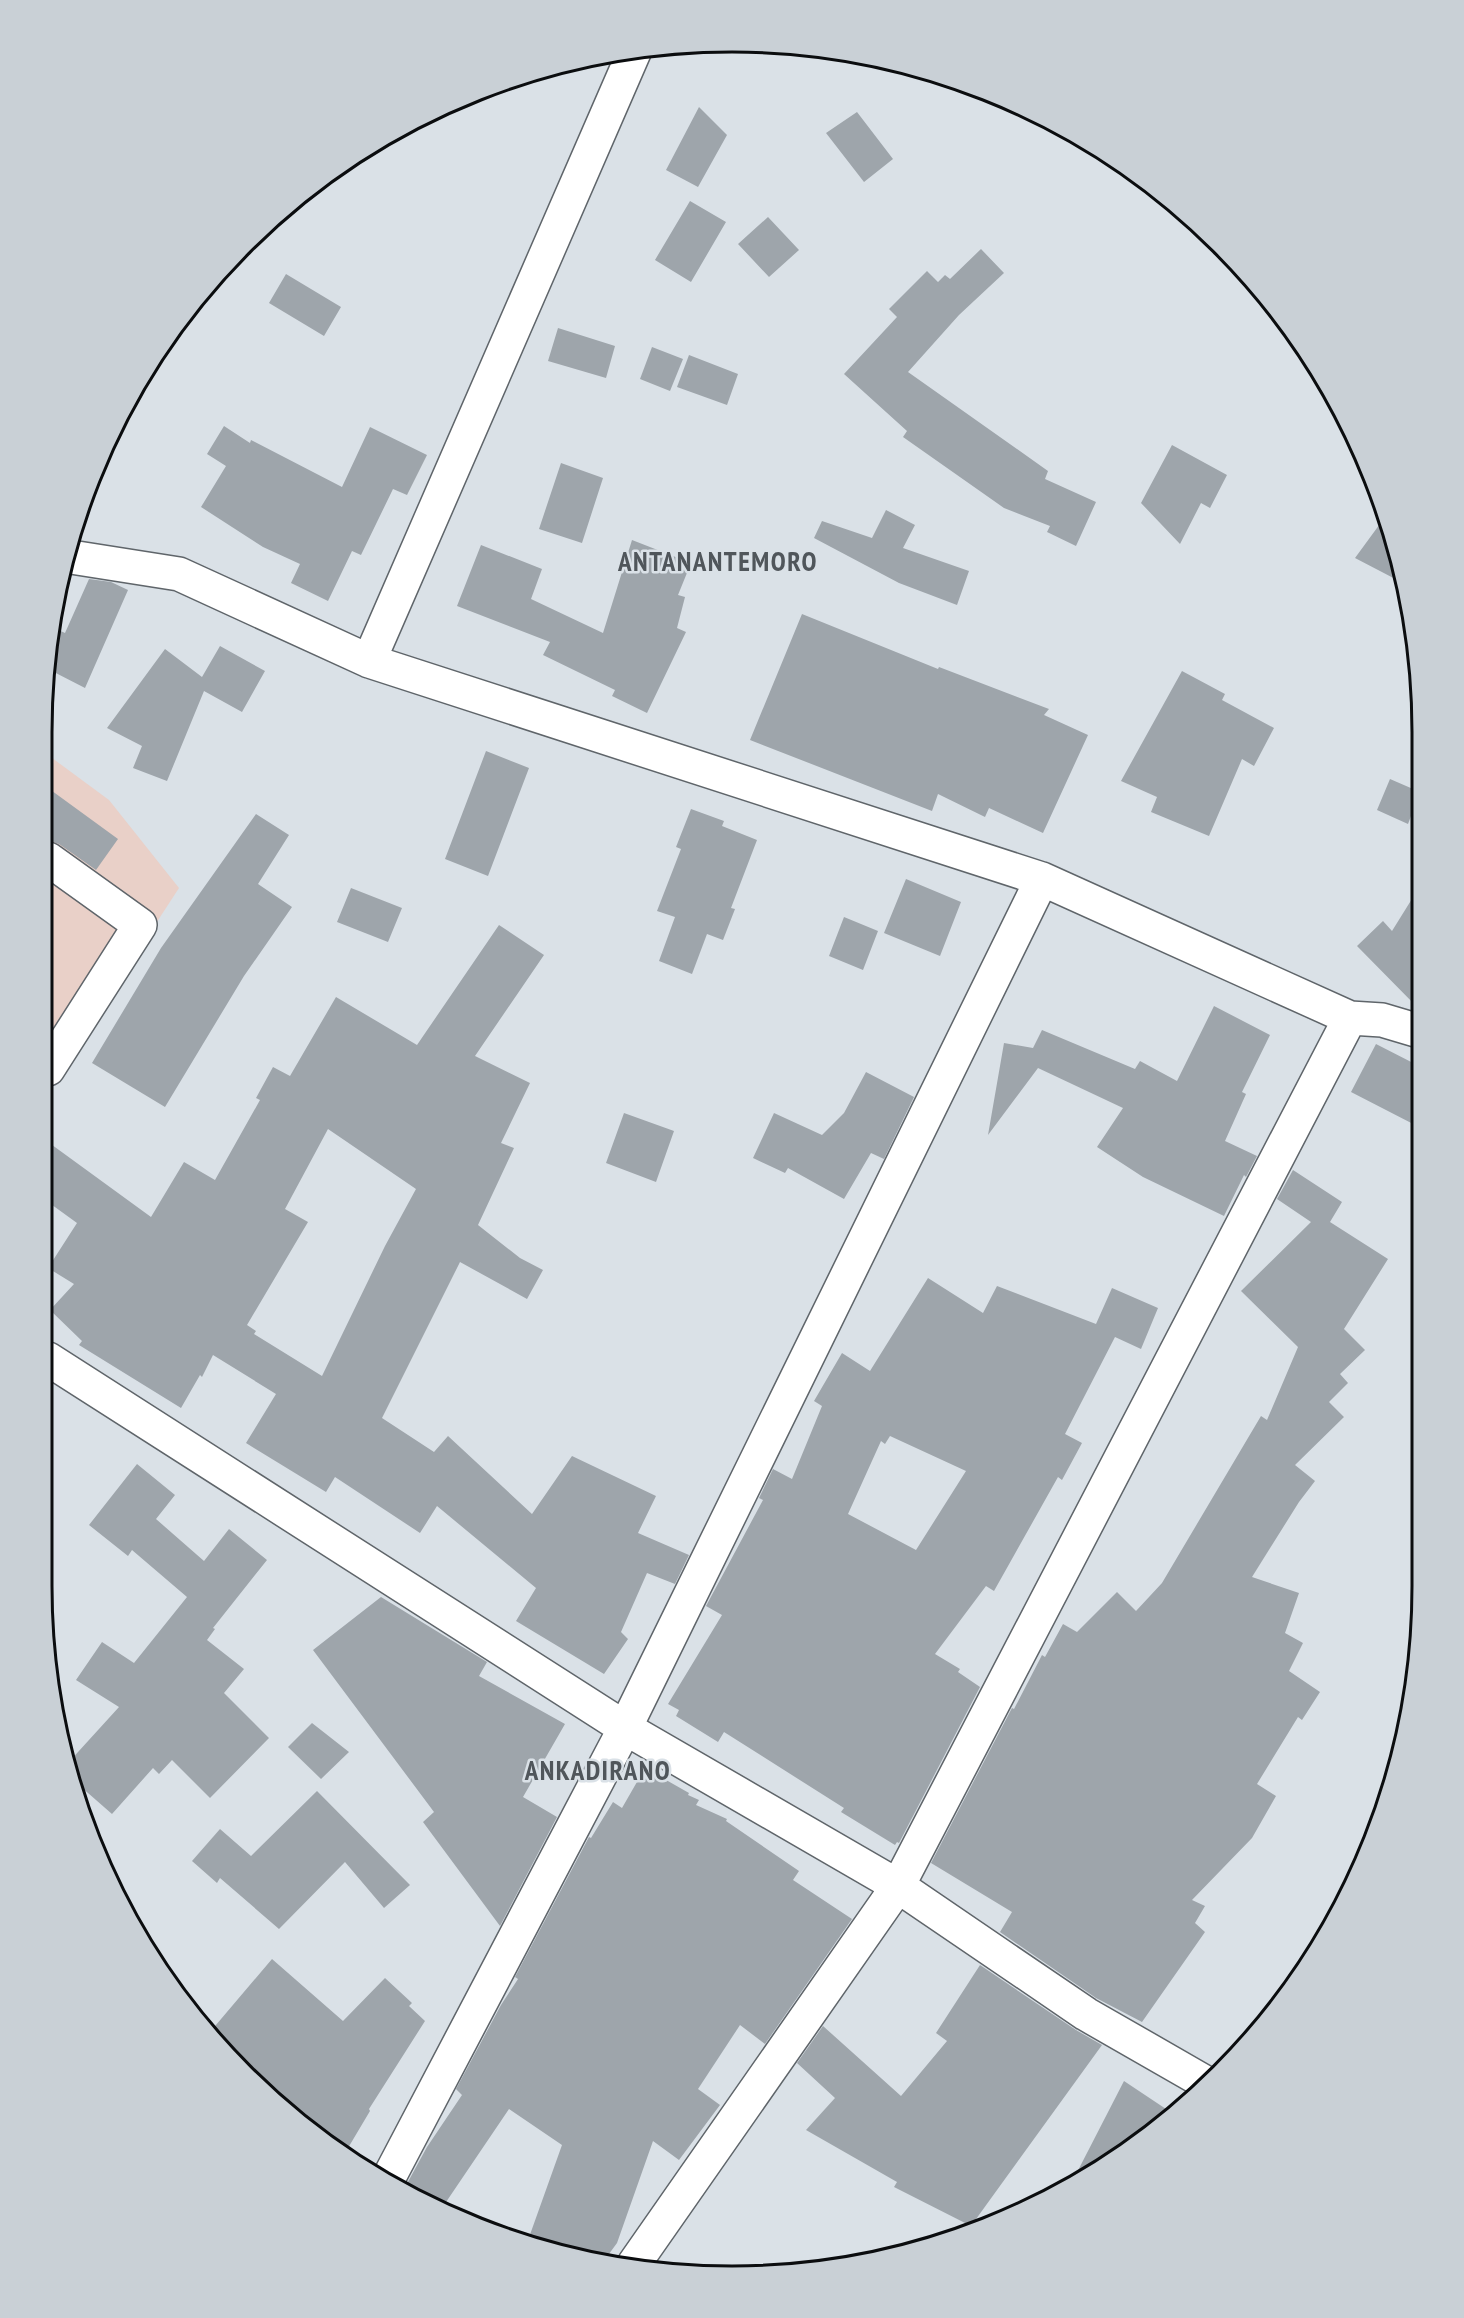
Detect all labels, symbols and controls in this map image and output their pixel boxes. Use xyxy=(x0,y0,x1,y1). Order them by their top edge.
district label: ANTANANTEMORO xyxy=(617,544,818,578)
district label: ANKADIRANO xyxy=(524,1753,671,1787)

